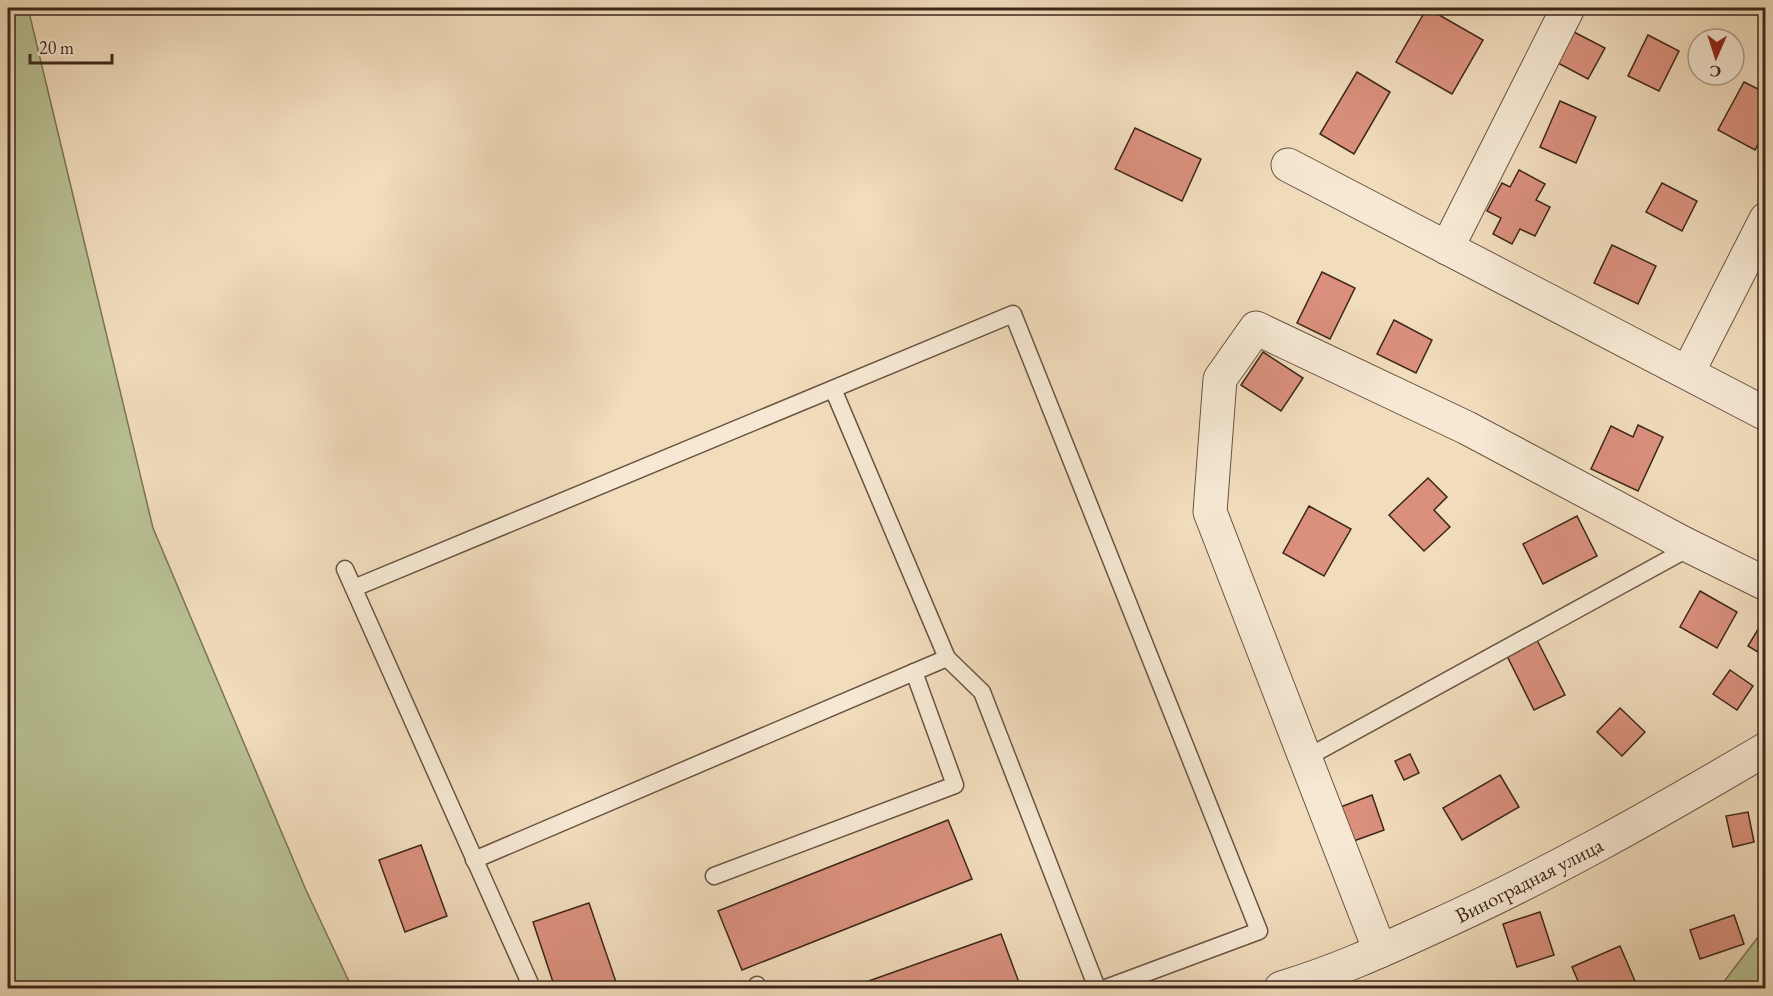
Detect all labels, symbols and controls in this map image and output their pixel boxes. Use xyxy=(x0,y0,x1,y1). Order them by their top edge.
scale bar xyxy=(30,27,112,65)
north arrow xyxy=(1686,27,1746,87)
text: 20 m xyxy=(39,36,74,59)
text: С xyxy=(1709,61,1721,82)
street label: Виноградная улица xyxy=(1450,831,1608,929)

